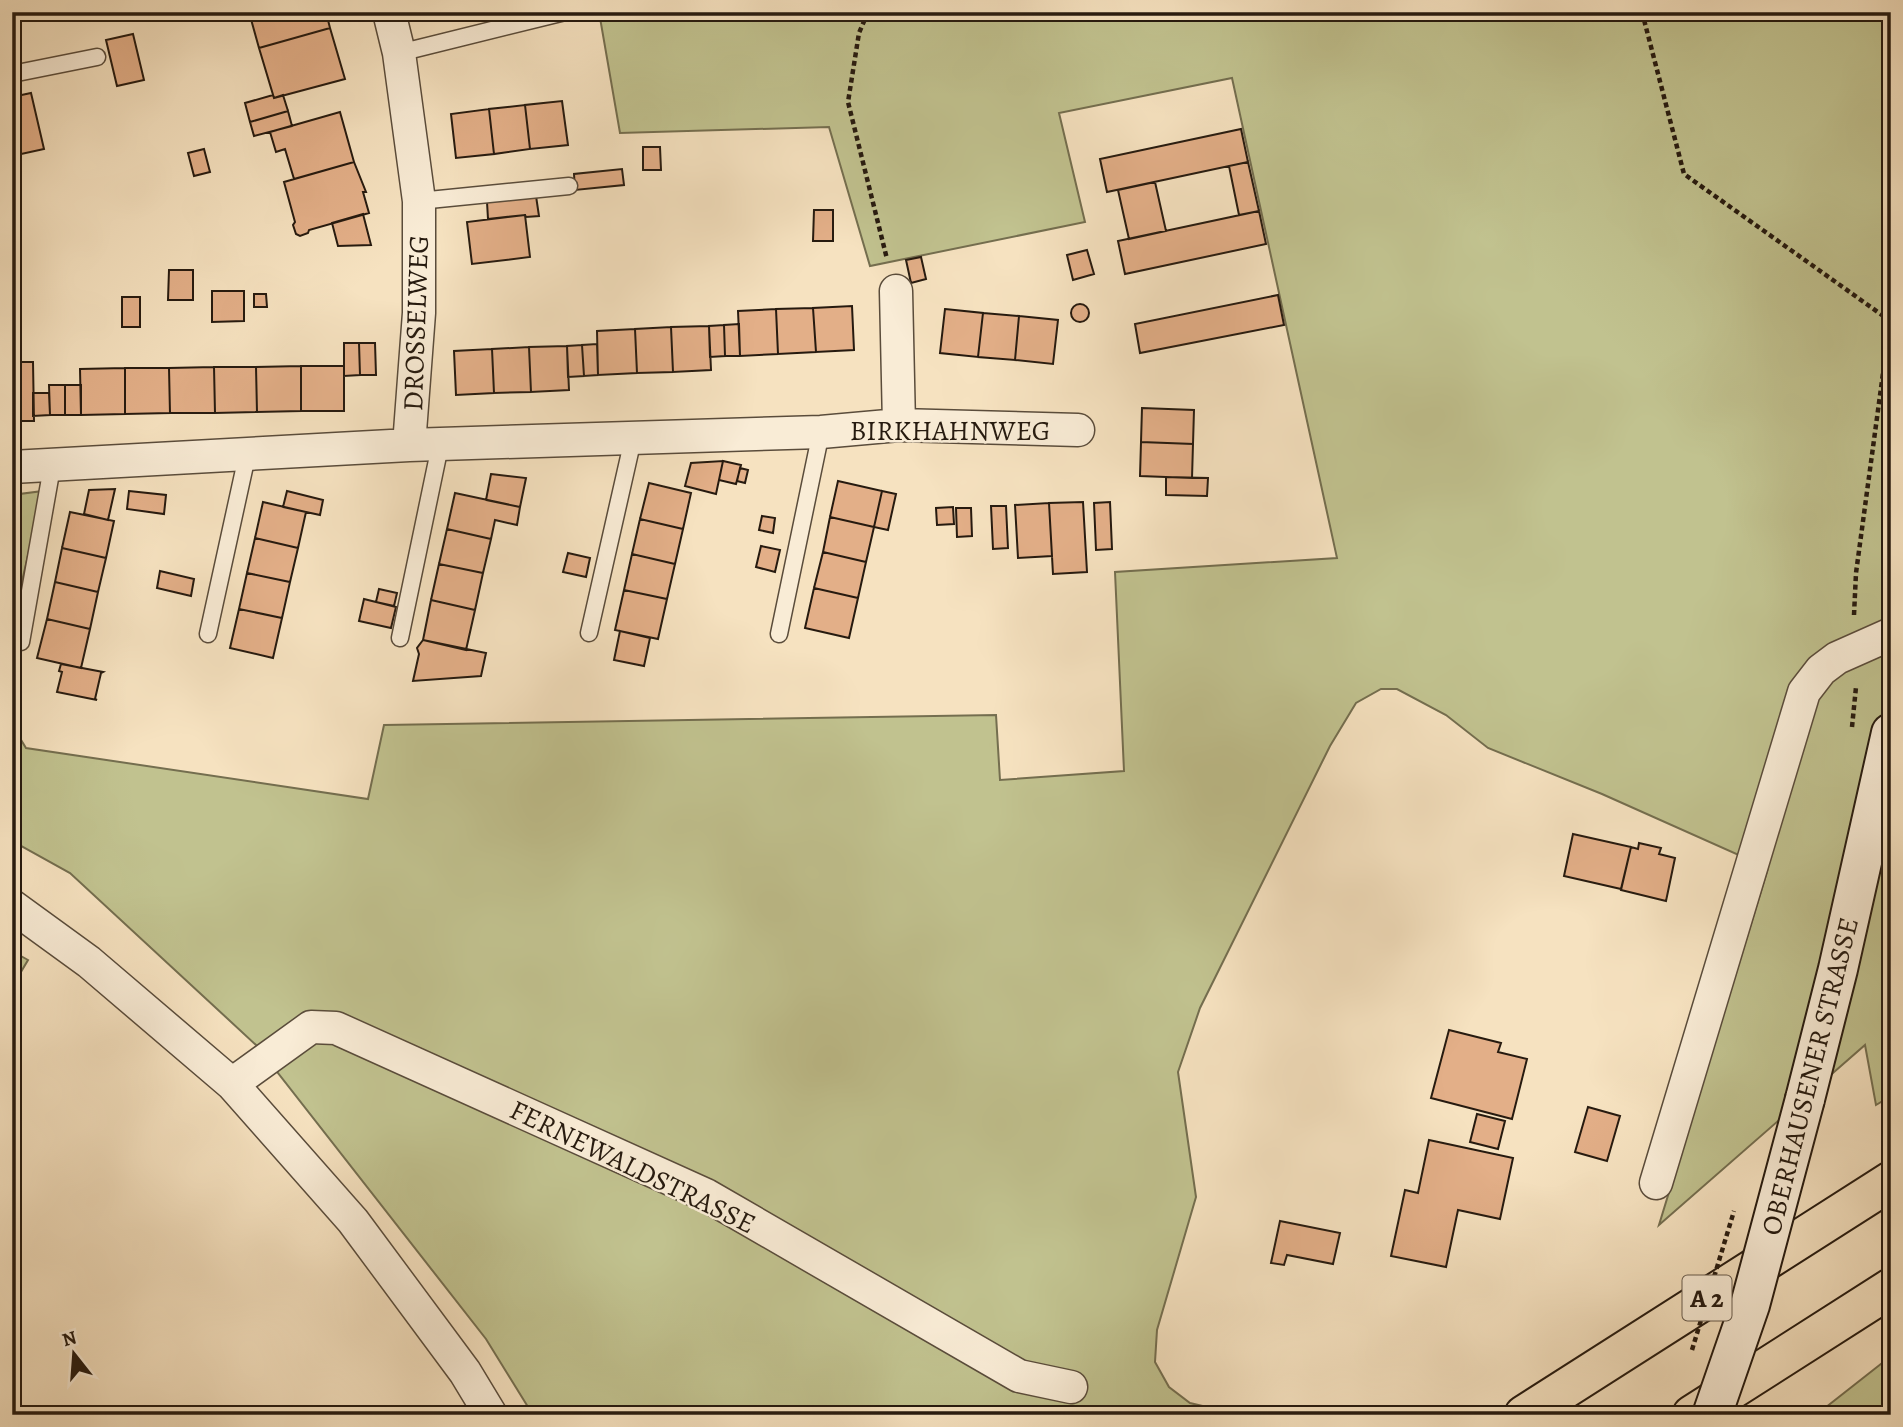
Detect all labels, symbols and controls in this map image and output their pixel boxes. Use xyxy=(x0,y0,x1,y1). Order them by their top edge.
street label: DROSSELWEG xyxy=(394,234,438,412)
street label: BIRKHAHNWEG xyxy=(850,412,1050,450)
street label: OBERHAUSENER STRASSE xyxy=(1752,913,1868,1239)
street label: FERNEWALDSTRASSE xyxy=(503,1091,762,1243)
road number: A 2 xyxy=(1682,1275,1732,1320)
north arrow xyxy=(38,1318,108,1388)
text: N xyxy=(59,1324,80,1353)

